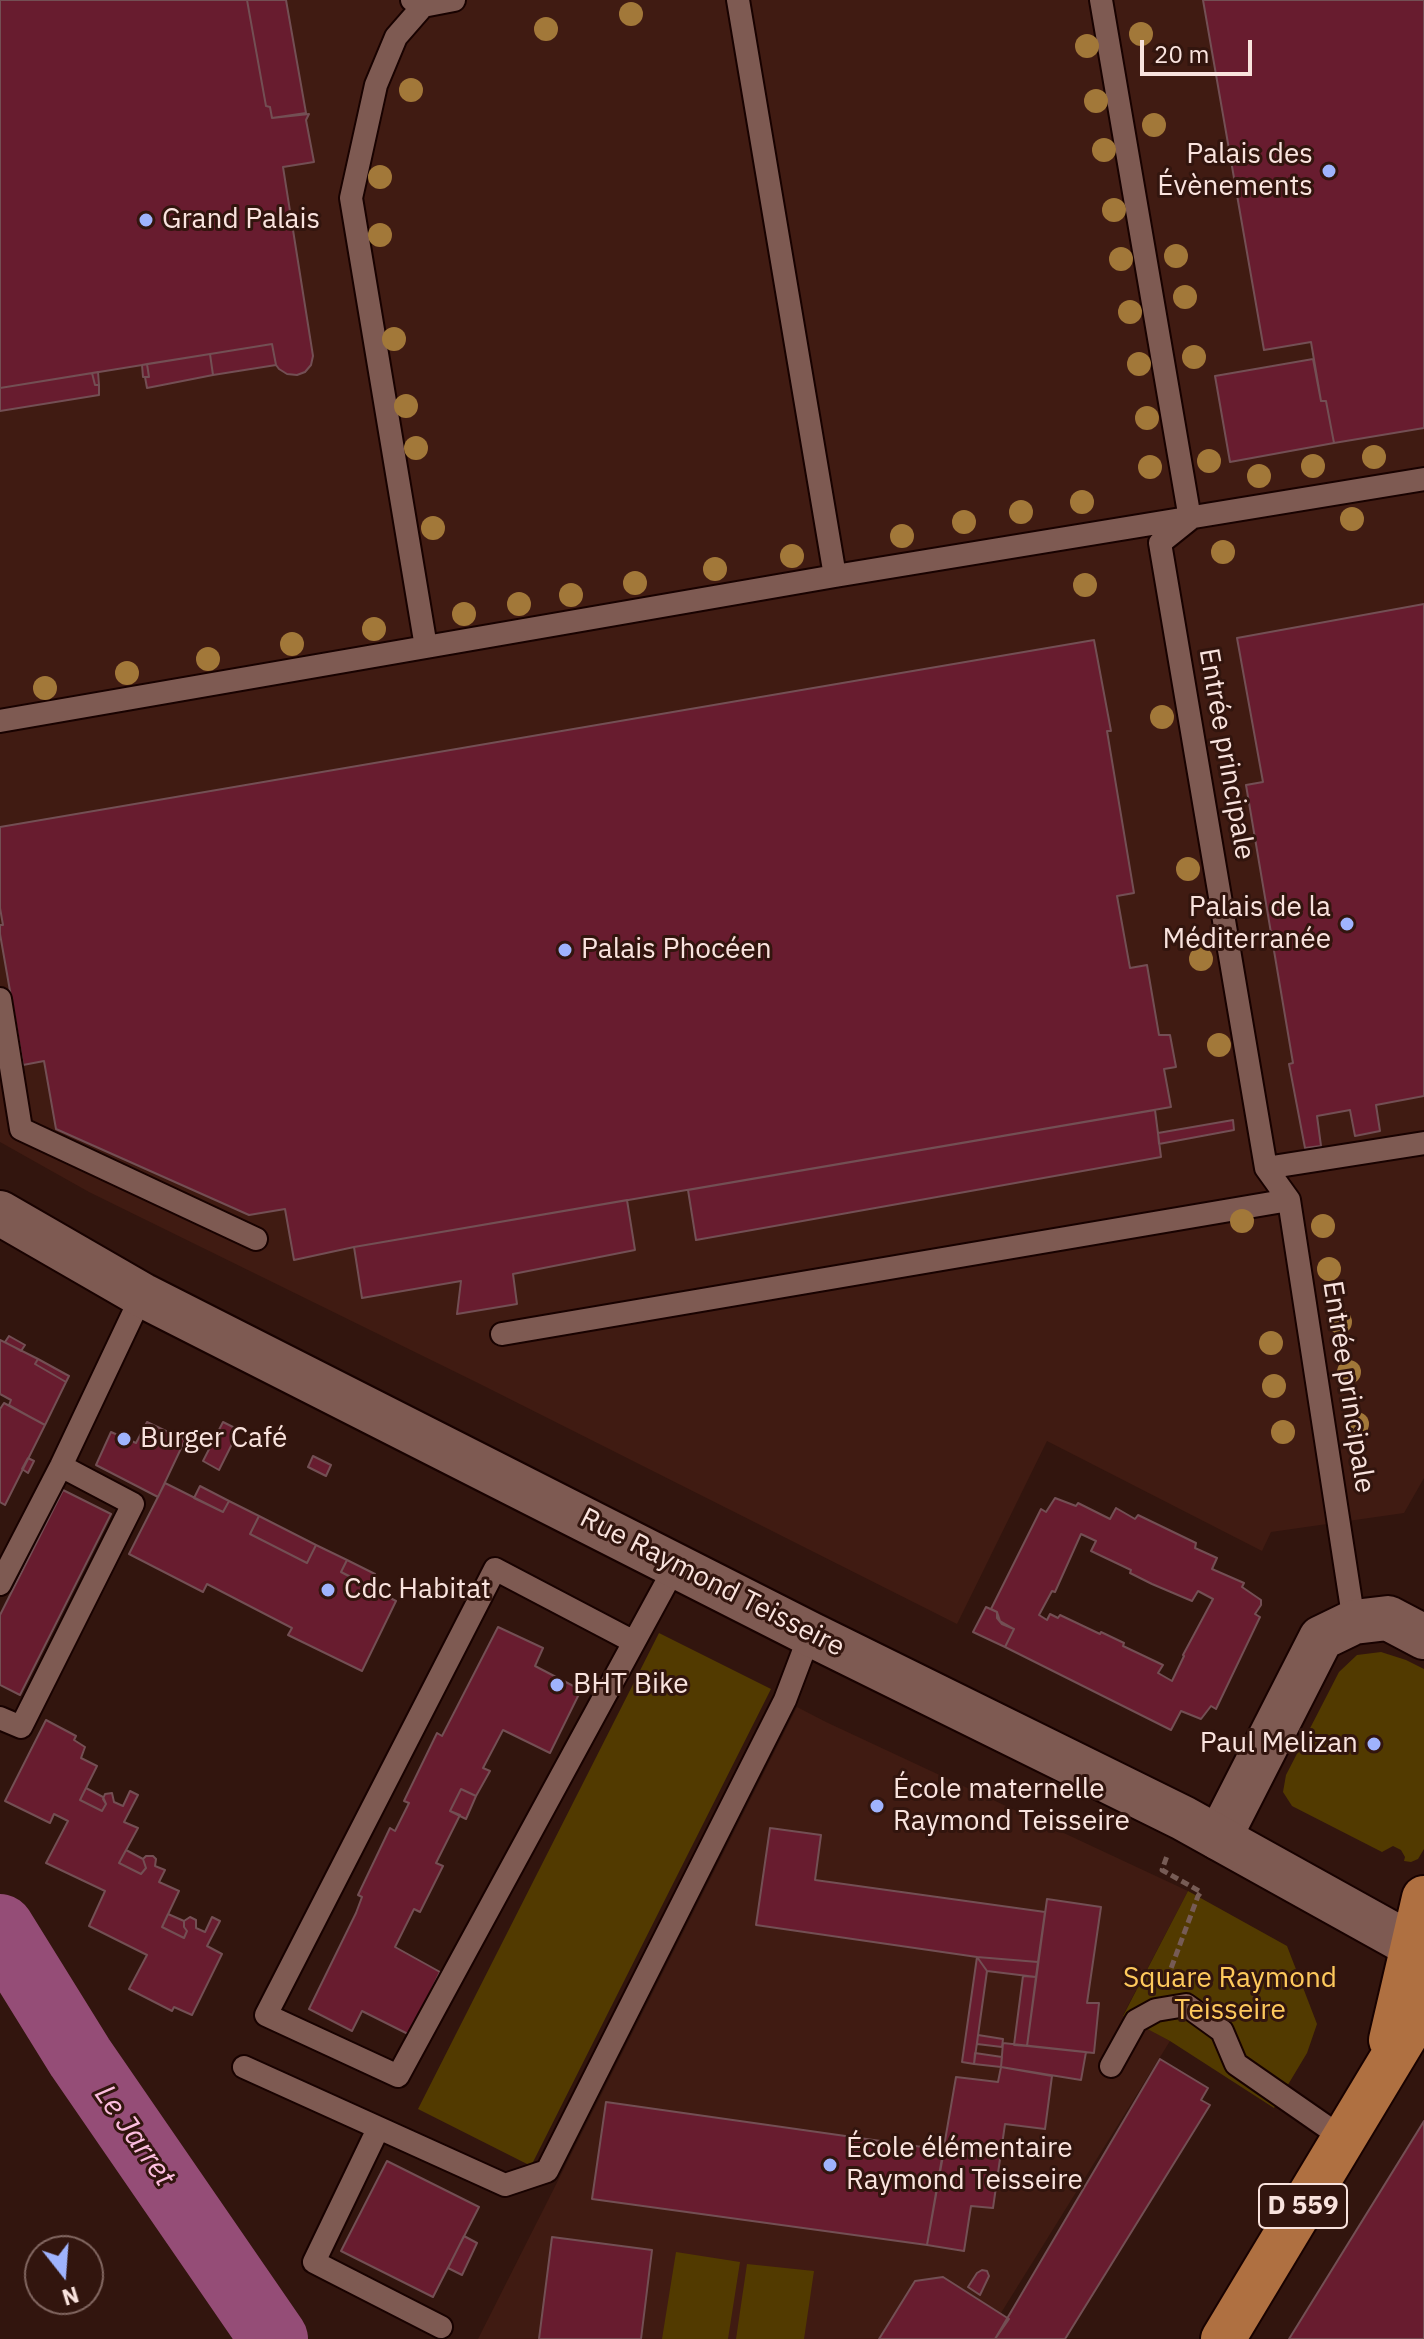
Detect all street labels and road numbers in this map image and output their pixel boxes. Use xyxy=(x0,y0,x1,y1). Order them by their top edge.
street label: Entrée principale xyxy=(1191,646,1261,862)
street label: Entrée principale xyxy=(1315,1279,1381,1495)
street label: Rue Raymond Teisseire xyxy=(574,1502,850,1664)
road number: D 559 xyxy=(1259,2184,1347,2228)

